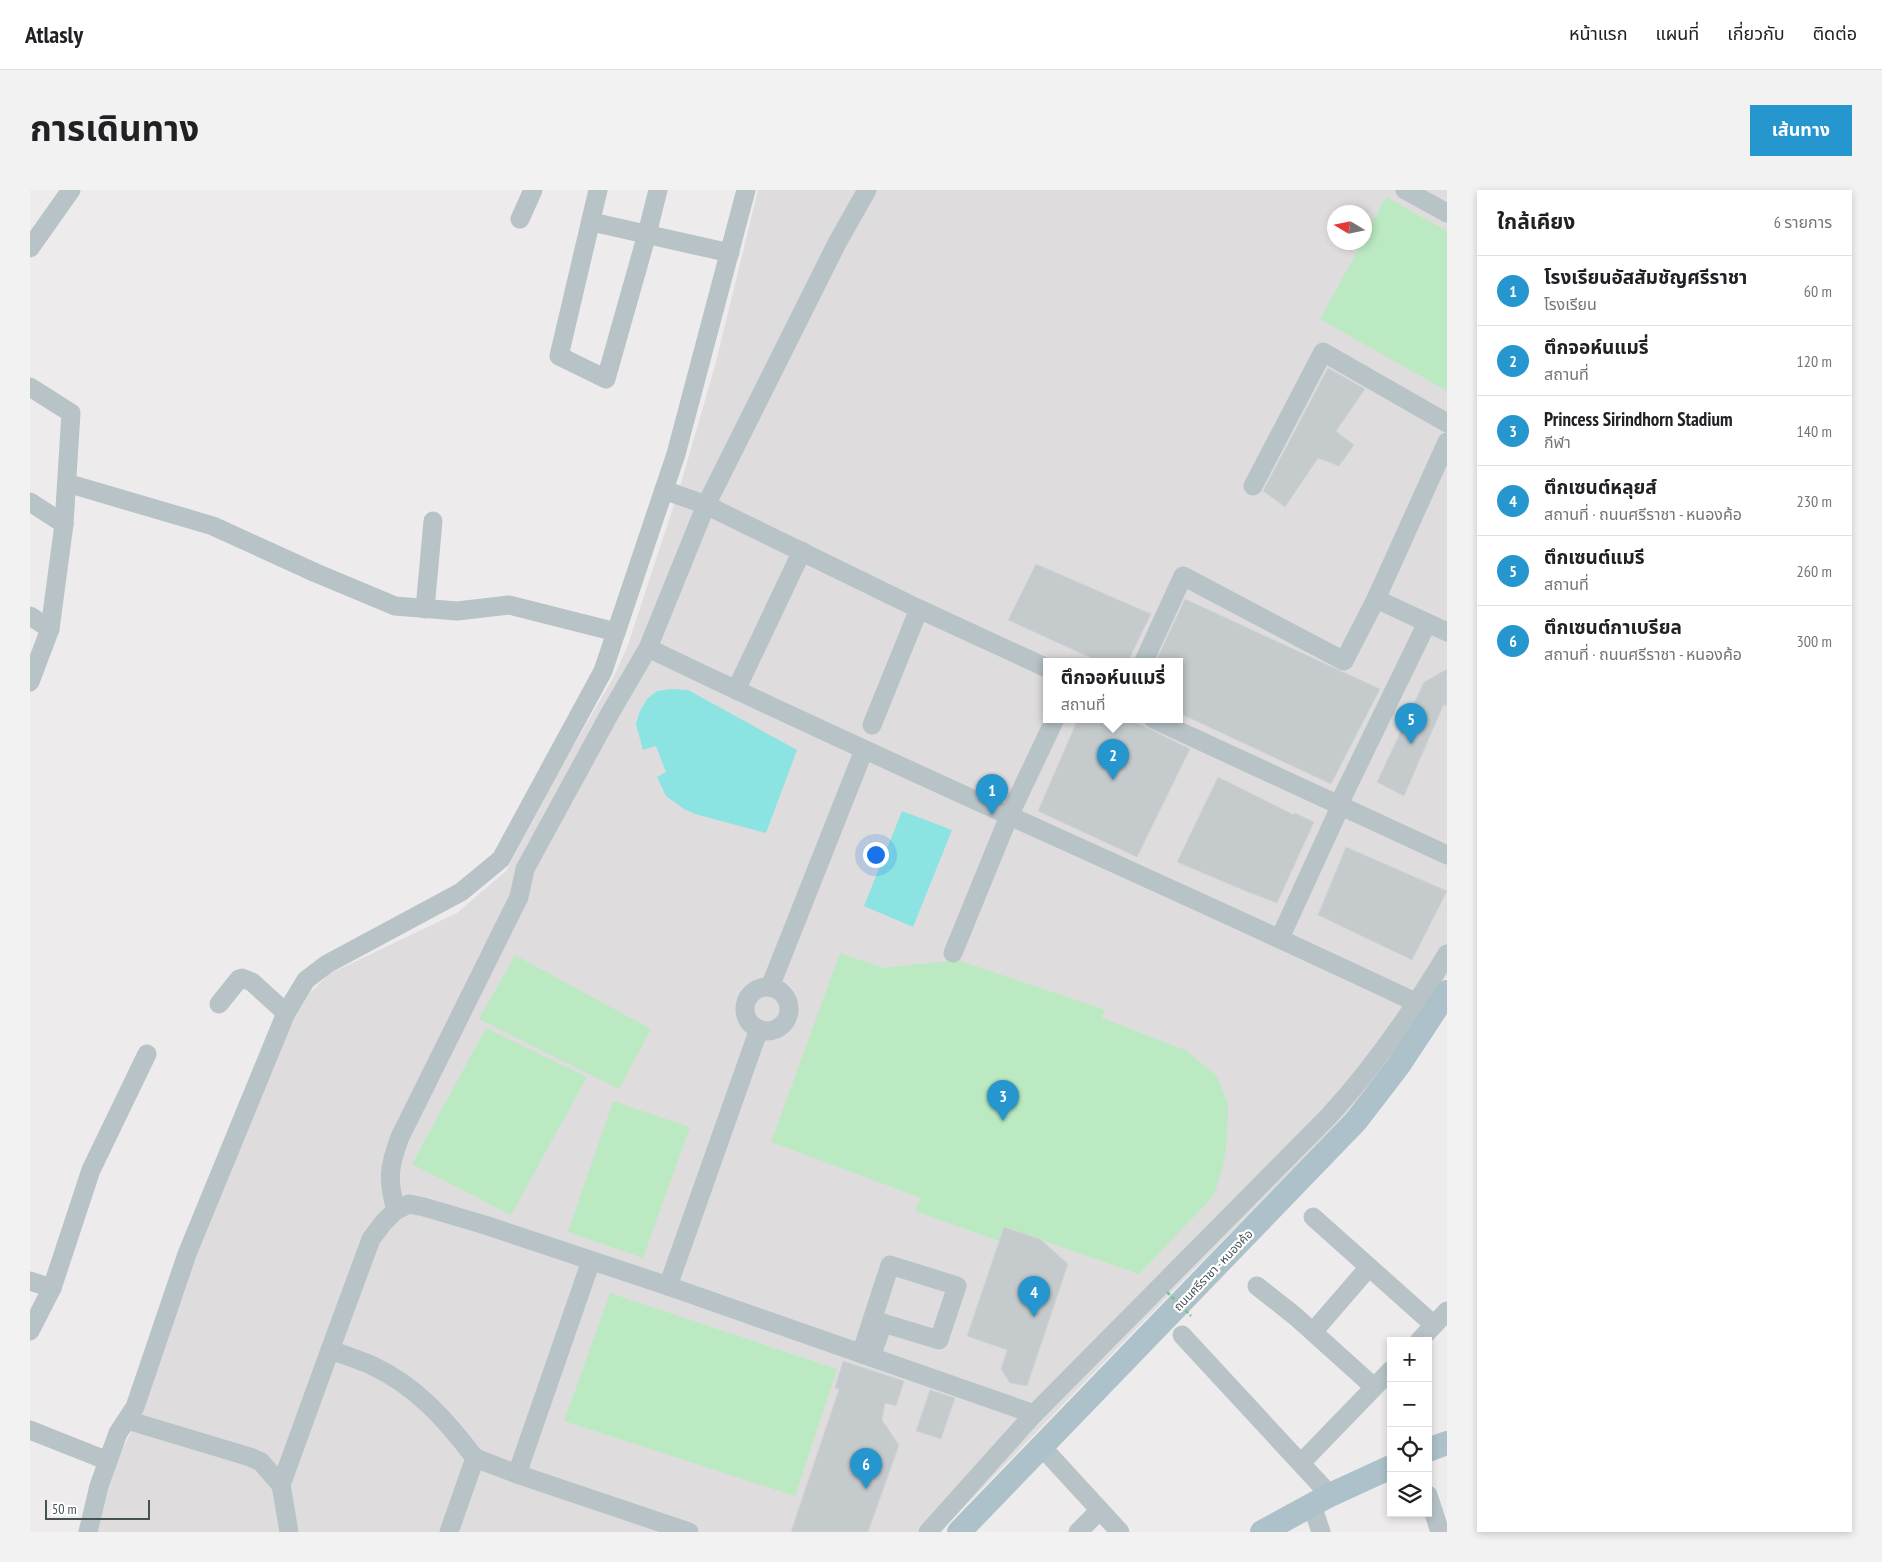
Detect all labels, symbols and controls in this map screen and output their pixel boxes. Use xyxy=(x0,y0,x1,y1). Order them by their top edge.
text: Atlasly xyxy=(25,19,83,50)
text: หน้าแรก xyxy=(1569,22,1627,45)
text: แผนที่ xyxy=(1655,22,1699,45)
text: เกี่ยวกับ xyxy=(1727,22,1785,45)
text: ติดต่อ xyxy=(1813,22,1857,45)
text: การเดินทาง xyxy=(30,105,199,151)
button: เส้นทาง xyxy=(1750,105,1852,156)
north arrow xyxy=(1327,205,1372,250)
text: ใกล้เคียง xyxy=(1497,208,1575,235)
text: 6 รายการ xyxy=(1774,212,1832,232)
text: โรงเรียนอัสสัมชัญศรีราชา xyxy=(1544,265,1747,289)
text: 1 xyxy=(1509,281,1517,301)
text: 60 m xyxy=(1804,281,1832,301)
text: โรงเรียน xyxy=(1544,294,1597,314)
text: ตึกจอห์นแมรี่ xyxy=(1544,335,1649,359)
text: 2 xyxy=(1509,351,1517,371)
text: 120 m xyxy=(1797,351,1832,371)
text: สถานที่ xyxy=(1544,364,1589,384)
text: Princess Sirindhorn Stadium xyxy=(1544,407,1733,431)
text: 3 xyxy=(1509,421,1517,441)
text: 140 m xyxy=(1797,421,1832,441)
text: กีฬา xyxy=(1544,432,1571,452)
text: ตึกเซนต์หลุยส์ xyxy=(1544,475,1657,499)
text: 4 xyxy=(1509,491,1517,511)
text: 230 m xyxy=(1797,491,1832,511)
text: สถานที่ · ถนนศรีราชา - หนองค้อ xyxy=(1544,504,1742,524)
text: ตึกเซนต์แมรี xyxy=(1544,545,1645,569)
text: 5 xyxy=(1509,561,1517,581)
text: 260 m xyxy=(1797,561,1832,581)
text: สถานที่ xyxy=(1544,574,1589,594)
text: ตึกเซนต์กาเบรียล xyxy=(1544,615,1682,639)
text: 6 xyxy=(1509,631,1517,651)
text: 300 m xyxy=(1797,631,1832,651)
text: สถานที่ · ถนนศรีราชา - หนองค้อ xyxy=(1544,644,1742,664)
popup xyxy=(1043,658,1183,723)
text: ตึกจอห์นแมรี่ xyxy=(1061,665,1165,689)
text: สถานที่ xyxy=(1061,694,1106,714)
pin: 5 xyxy=(1395,703,1427,744)
pin: 2 xyxy=(1097,739,1129,780)
pin: 1 xyxy=(976,774,1008,815)
your location xyxy=(863,842,889,868)
pin: 3 xyxy=(987,1080,1019,1121)
street label: ถนนศรีราชา - หนองค้อ xyxy=(1170,1226,1256,1314)
pin: 4 xyxy=(1018,1276,1050,1317)
map controls xyxy=(1387,1337,1432,1517)
button: + xyxy=(1387,1337,1432,1382)
button: − xyxy=(1387,1382,1432,1427)
button: locate xyxy=(1387,1427,1432,1472)
pin: 6 xyxy=(850,1448,882,1489)
button: layers xyxy=(1387,1472,1432,1517)
scale bar xyxy=(45,1497,150,1520)
text: 50 m xyxy=(52,1500,77,1518)

